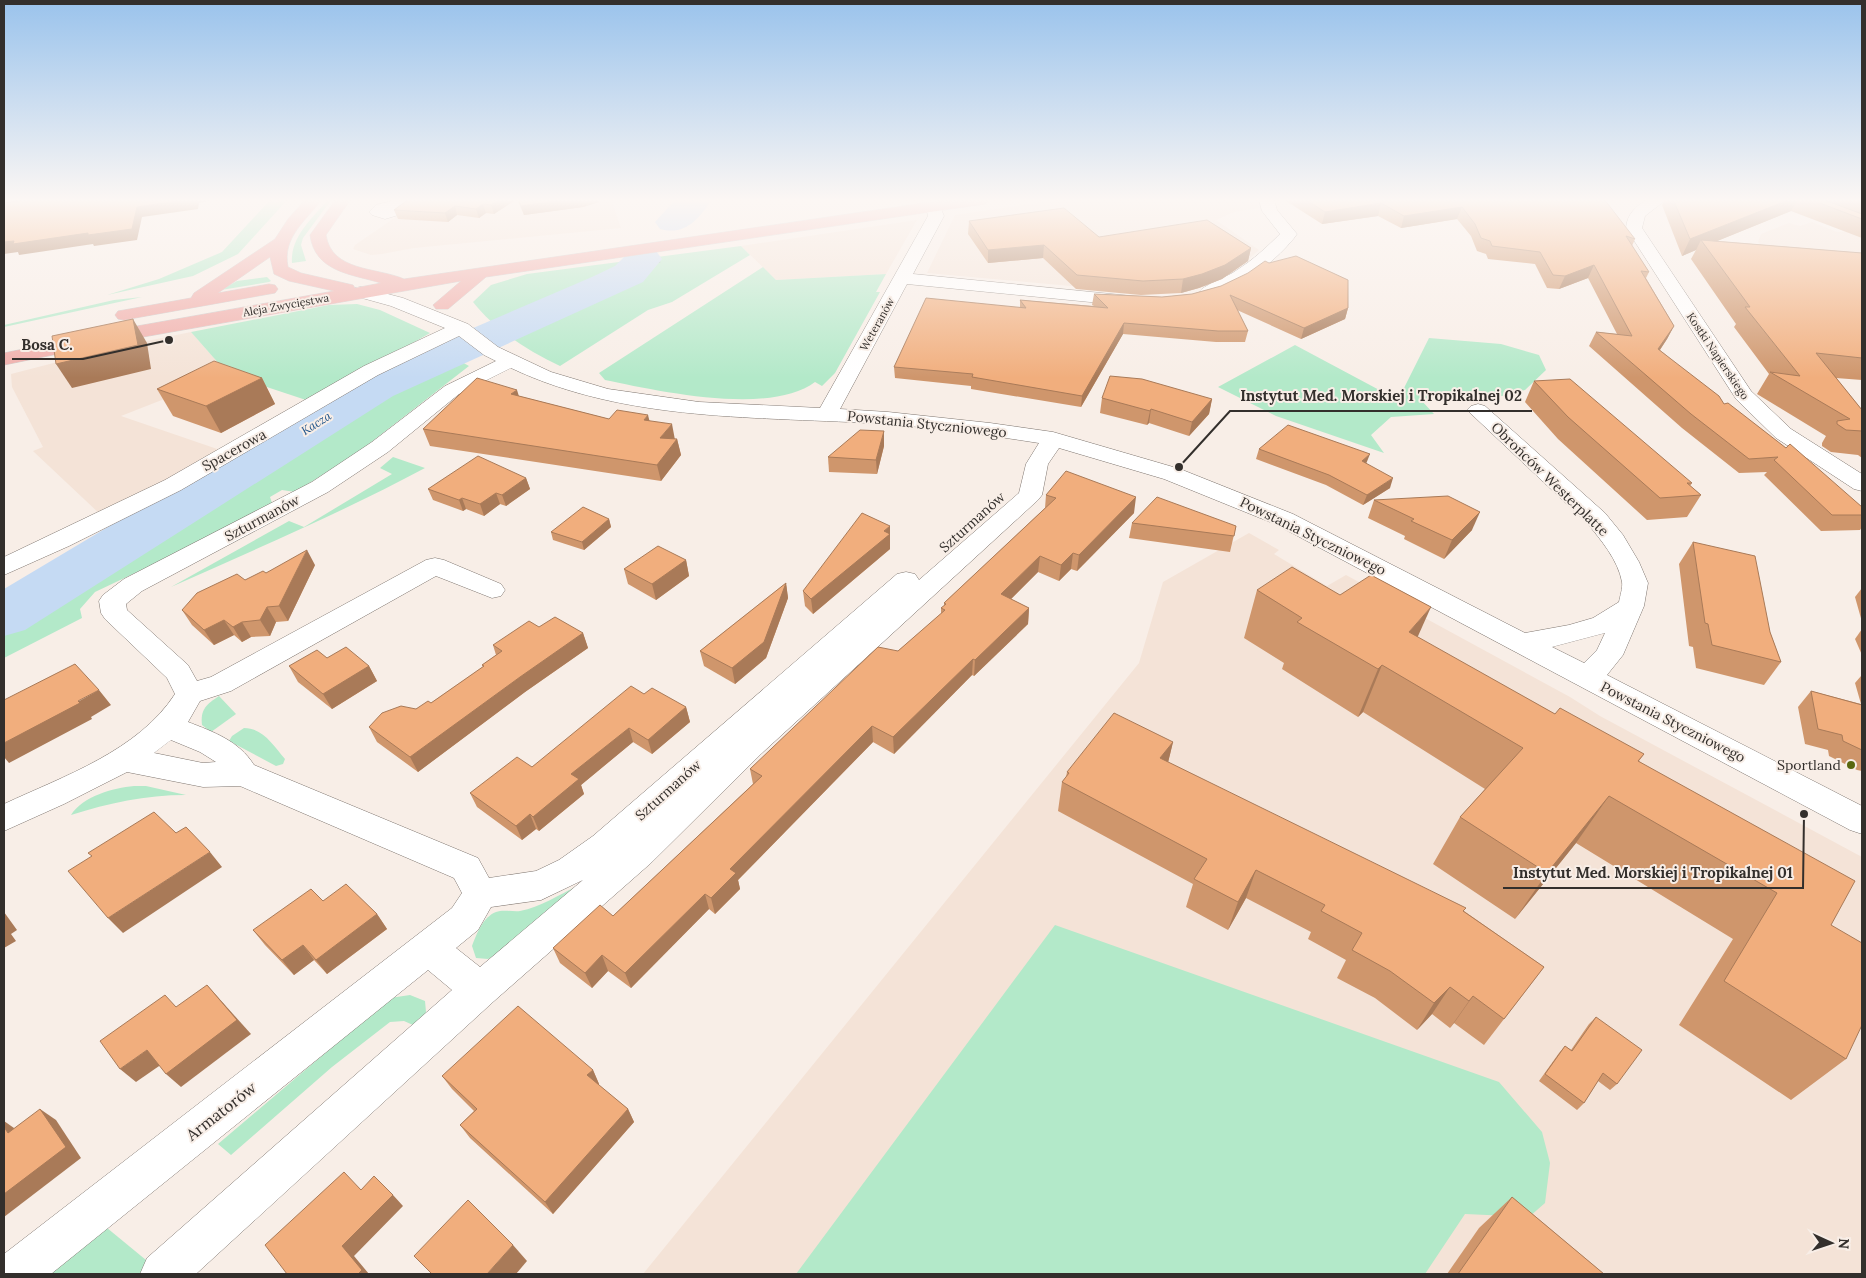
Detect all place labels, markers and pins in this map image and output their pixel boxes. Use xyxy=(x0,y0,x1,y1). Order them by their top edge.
callout: Bosa C. xyxy=(12,329,83,359)
callout: Instytut Med. Morskiej i Tropikalnej 02 xyxy=(1230,381,1532,411)
place label: Sportland xyxy=(1777,756,1841,774)
marker: Sportland xyxy=(1845,759,1857,771)
callout: Instytut Med. Morskiej i Tropikalnej 01 xyxy=(1503,858,1803,888)

